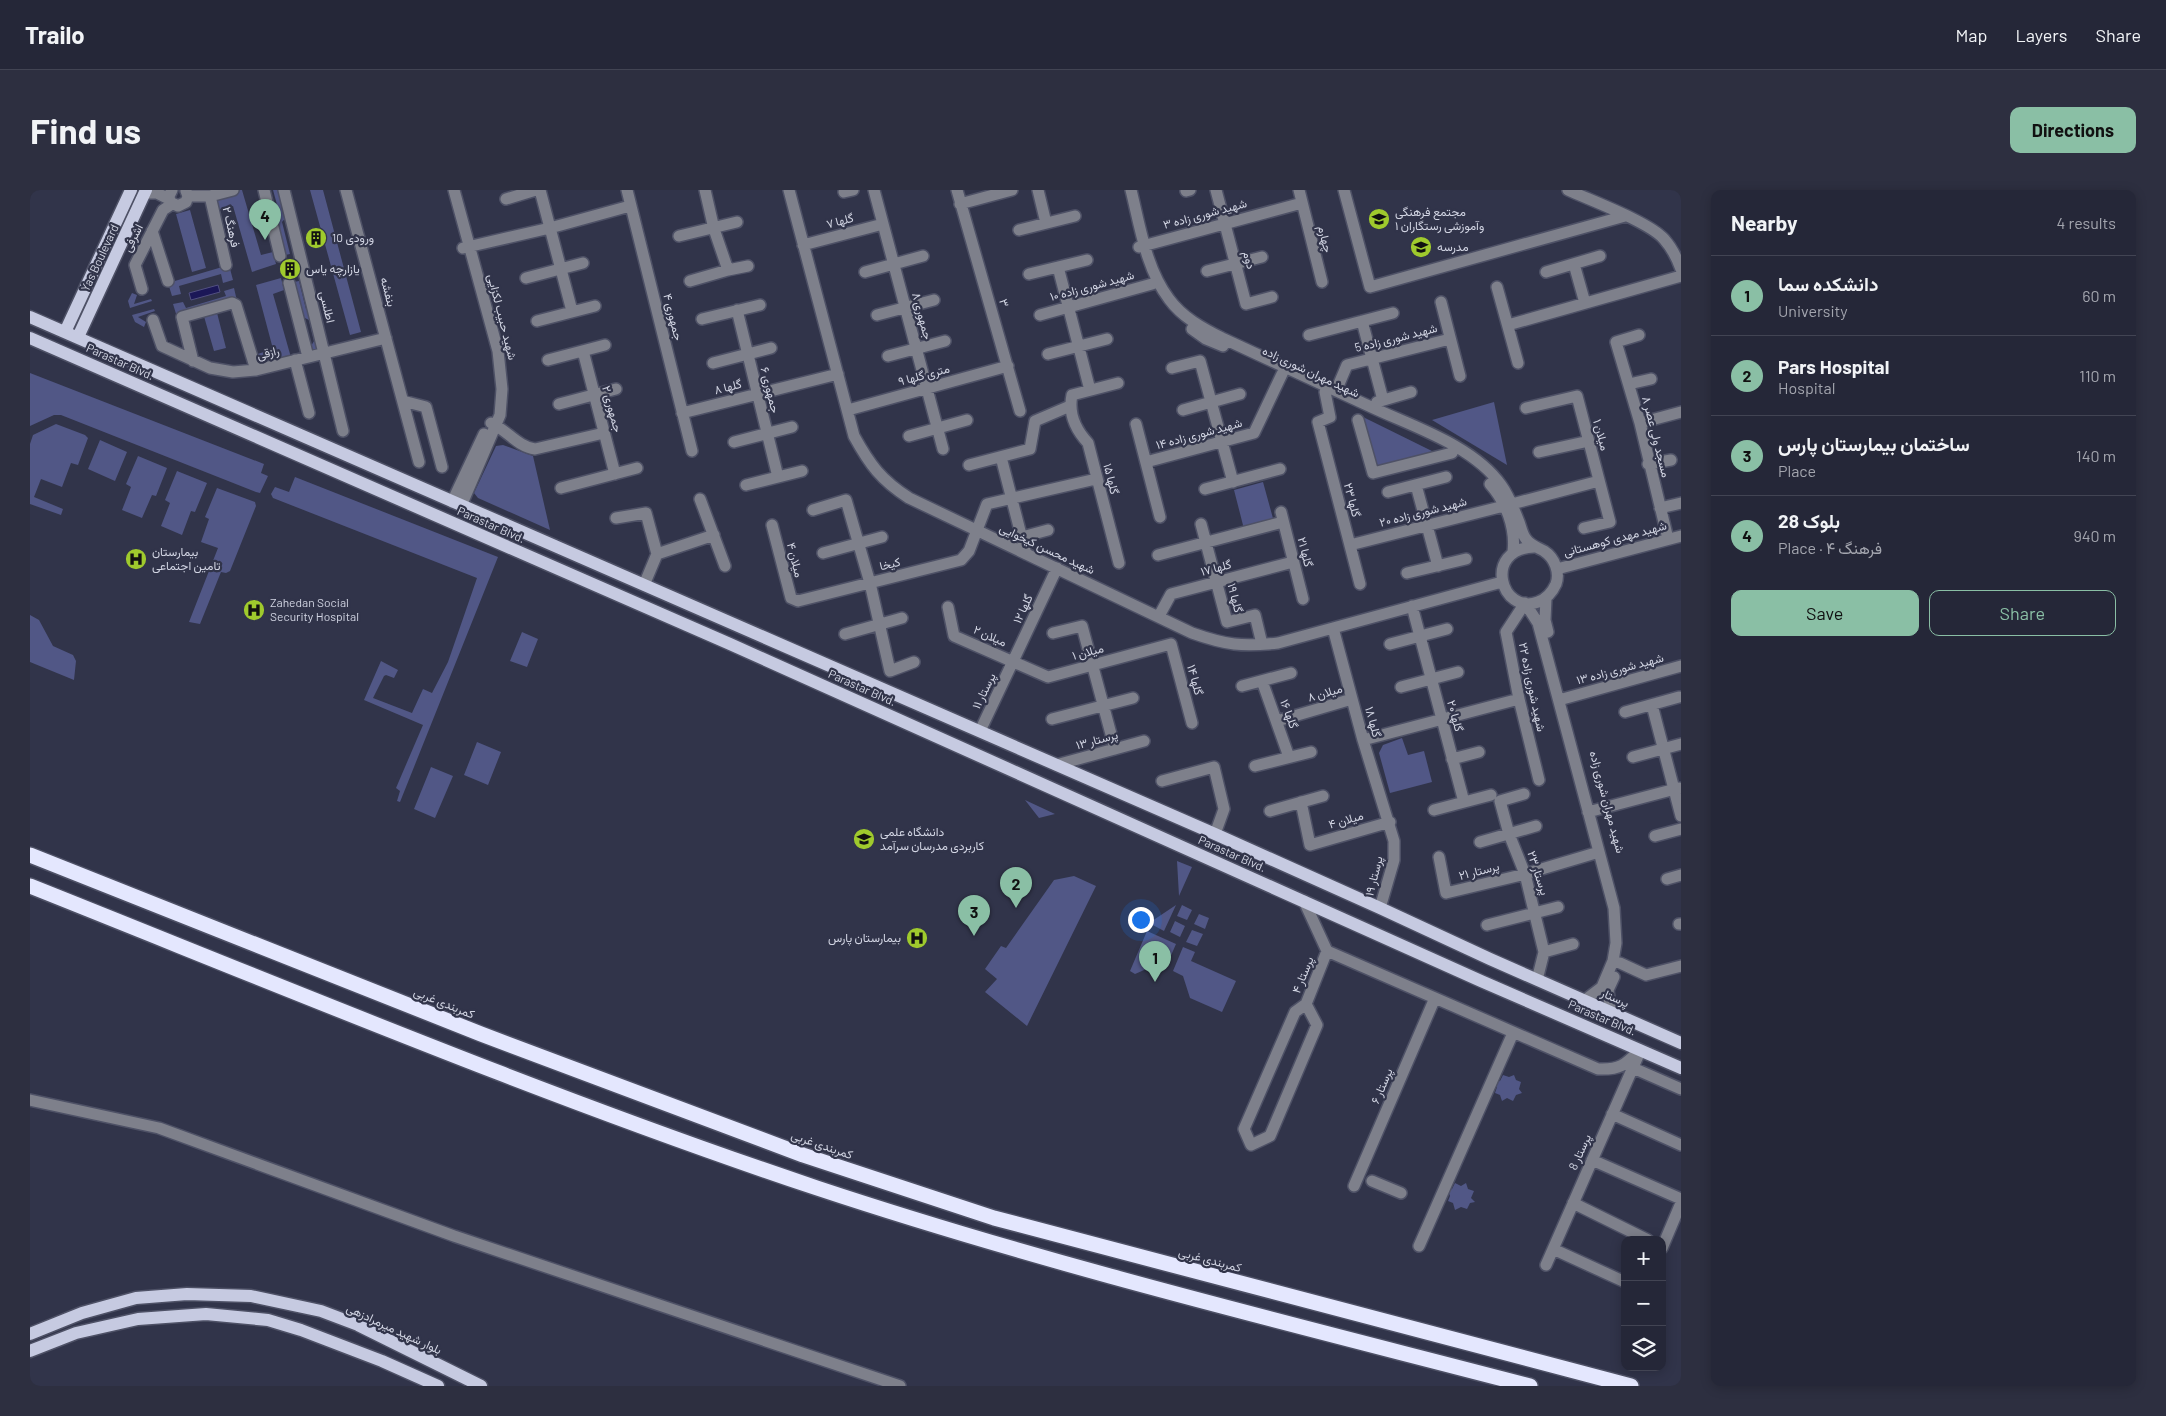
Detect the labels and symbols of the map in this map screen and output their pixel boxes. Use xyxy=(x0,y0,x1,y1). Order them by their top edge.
street label: شهید شوری زاده ۳ xyxy=(1161,195,1249,233)
pin: 4 xyxy=(249,199,281,240)
place label: مجتمع فرهنگی وآموزشی رستگاران ۱ xyxy=(1395,204,1484,234)
street label: فرهنگ ۲ xyxy=(219,205,243,249)
school or university icon: مجتمع فرهنگی وآموزشی رستگاران ۱ xyxy=(1367,207,1391,231)
street label: گلها ۷ xyxy=(825,210,855,232)
street label: اشرفی xyxy=(119,221,147,255)
street label: Yas Boulevard xyxy=(77,222,121,293)
street label: چهارم xyxy=(1314,224,1336,254)
building icon: ورودی 10 xyxy=(304,226,328,250)
place label: ورودی 10 xyxy=(332,230,374,246)
school or university icon: مدرسه xyxy=(1409,235,1433,259)
place label: مدرسه xyxy=(1437,239,1469,255)
street label: دوم xyxy=(1239,249,1259,271)
building icon: یازارچه یاس xyxy=(278,257,302,281)
place label: یازارچه یاس xyxy=(306,261,360,277)
street label: شهید شوری زاده ۱۰ xyxy=(1048,267,1136,305)
street label: شهید حبیب لکزایی xyxy=(484,272,520,362)
street label: بنفشه xyxy=(377,275,400,308)
street label: اطلسی xyxy=(315,289,339,325)
street label: جمهوری ۸ xyxy=(908,291,936,341)
street label: جمهوری ۴ xyxy=(659,292,687,342)
street label: ۳ xyxy=(997,297,1013,309)
street label: شهید شوری زاده 5 xyxy=(1353,320,1439,356)
street label: Parastar Blvd. xyxy=(85,340,156,382)
street label: رازقی xyxy=(255,342,281,364)
street label: شهید مهران شوری زاده xyxy=(1260,343,1362,401)
street label: ۹ متری گلها xyxy=(896,360,952,390)
street label: جمهوری ۶ xyxy=(757,365,783,415)
street label: گلها ۸ xyxy=(713,376,743,398)
street label: جمهوری ۲ xyxy=(598,384,626,434)
street label: مسجد ولی عصر ۸ xyxy=(1638,395,1674,479)
street label: شهید شوری زاده ۱۴ xyxy=(1154,415,1244,453)
street label: میلان ۱ xyxy=(1590,417,1613,452)
street label: گلها ۱۵ xyxy=(1099,462,1123,496)
street label: گلها ۲۳ xyxy=(1340,481,1364,519)
street label: شهید شوری زاده ۲۰ xyxy=(1378,493,1468,531)
street label: Parastar Blvd. xyxy=(456,503,527,545)
street label: شهید مهدی کوهستانی xyxy=(1562,518,1668,560)
street label: شهید محسن کیخوایی xyxy=(997,520,1097,578)
street label: گلها ۲۱ xyxy=(1294,535,1316,569)
street label: میلان ۴ xyxy=(784,541,807,579)
place label: بیمارستان تامین اجتماعی xyxy=(152,544,221,574)
hospital icon: بیمارستان تامین اجتماعی xyxy=(124,547,148,571)
street label: کیخا xyxy=(878,554,902,573)
street label: گلها ۱۷ xyxy=(1199,556,1233,580)
street label: گلها ۱۹ xyxy=(1224,582,1246,614)
street label: گلها ۱۲ xyxy=(1009,592,1037,626)
place label: Zahedan Social Security Hospital xyxy=(270,595,359,623)
hospital icon: Zahedan Social Security Hospital xyxy=(242,598,266,622)
street label: میلان ۲ xyxy=(971,622,1009,649)
street label: میلان ۱ xyxy=(1070,640,1105,663)
street label: شهید شوری زاده ۲۲ xyxy=(1515,641,1549,733)
street label: شهید شوری زاده ۱۳ xyxy=(1575,650,1665,688)
street label: گلها ۱۴ xyxy=(1183,663,1207,697)
street label: Parastar Blvd. xyxy=(827,666,898,708)
street label: پرستار ۱۱ xyxy=(968,670,1000,712)
street label: میلان ۸ xyxy=(1306,680,1344,705)
street label: گلها ۱۶ xyxy=(1276,697,1302,731)
street label: گلها ۲۰ xyxy=(1443,698,1467,734)
street label: گلها ۱۸ xyxy=(1361,705,1385,739)
street label: پرستار ۱۳ xyxy=(1074,727,1120,753)
street label: شهید مهران شوری زاده xyxy=(1586,749,1628,855)
street label: میلان ۴ xyxy=(1327,807,1365,832)
place label: دانشگاه علمی کاربردی مدرسان سرآمد xyxy=(880,824,984,854)
school or university icon: دانشگاه علمی کاربردی مدرسان سرآمد xyxy=(852,827,876,851)
street label: Parastar Blvd. xyxy=(1197,832,1268,874)
street label: پرستار ۲۳ xyxy=(1523,849,1553,897)
street label: پرستار ۱۹ xyxy=(1361,854,1387,898)
street label: پرستار ۲۱ xyxy=(1457,858,1501,884)
pin: 2 xyxy=(1000,867,1032,908)
pin: 3 xyxy=(958,895,990,936)
your location xyxy=(1128,907,1154,933)
hospital icon: بیمارستان پارس xyxy=(905,926,929,950)
place label: بیمارستان پارس xyxy=(828,930,901,946)
pin: 1 xyxy=(1139,941,1171,982)
street label: پرستار ۴ xyxy=(1288,954,1318,996)
street label: کمربندی غربی xyxy=(411,984,477,1022)
street label: پرستار xyxy=(1598,984,1632,1011)
street label: Parastar Blvd. xyxy=(1566,996,1638,1038)
street label: پرستار ۶ xyxy=(1367,1066,1397,1106)
street label: کمربندی غربی xyxy=(789,1127,855,1163)
street label: پرستار 8 xyxy=(1565,1131,1595,1173)
street label: کمربندی غربی xyxy=(1177,1244,1243,1276)
street label: بلوار شهید میرمرادزهی xyxy=(344,1300,444,1358)

